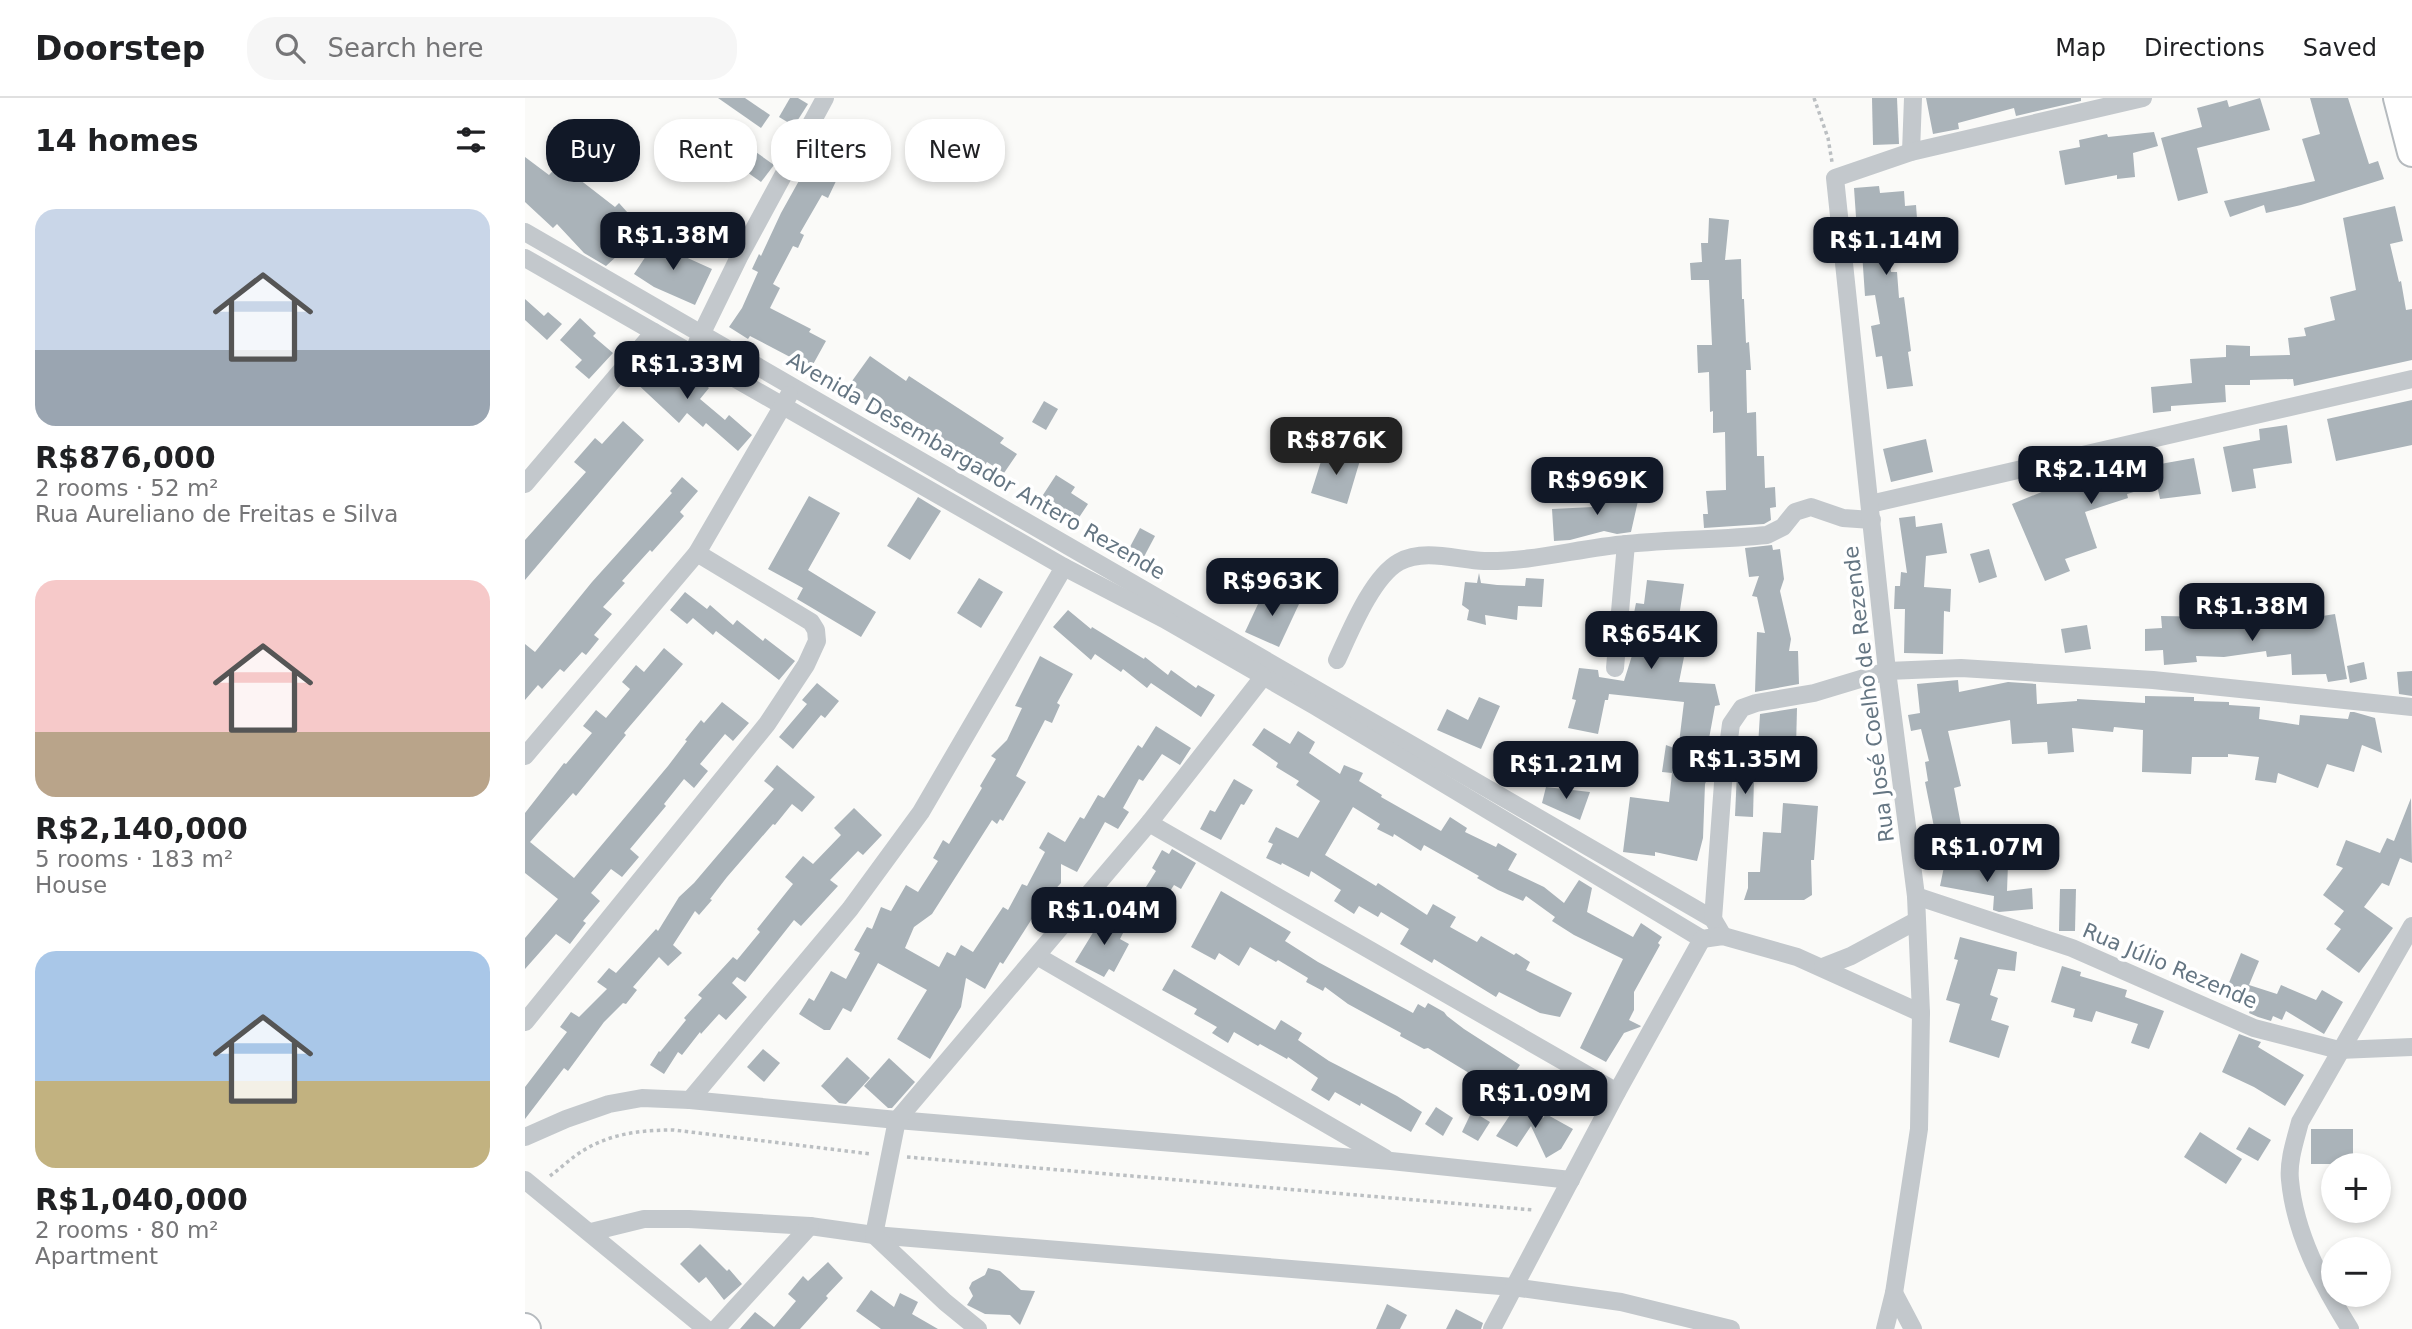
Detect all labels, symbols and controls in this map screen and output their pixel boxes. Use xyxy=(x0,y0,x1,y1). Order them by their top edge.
search box xyxy=(247,17,737,80)
text: Doorstep xyxy=(35,29,205,68)
icon: search xyxy=(271,29,309,67)
text: Search here xyxy=(327,33,484,63)
text: Map xyxy=(2055,34,2106,62)
text: Directions xyxy=(2144,34,2265,62)
text: Saved xyxy=(2303,34,2377,62)
chip: Buy xyxy=(546,119,640,182)
chip: Rent xyxy=(654,119,757,182)
chip: Filters xyxy=(771,119,891,182)
chip: New xyxy=(905,119,1005,182)
icon: filters xyxy=(452,121,490,159)
text: 14 homes xyxy=(35,123,199,158)
pin: R$1.38M xyxy=(608,212,738,272)
pin: R$1.14M xyxy=(1821,218,1951,277)
text: R$1.38M xyxy=(616,222,730,248)
text: R$1.14M xyxy=(1829,227,1943,253)
icon: home xyxy=(200,254,326,380)
pin: R$1.33M xyxy=(622,342,752,401)
street label: Avenida Desembargador Antero Rezende xyxy=(783,347,1169,585)
text: R$1.33M xyxy=(630,351,744,377)
pin: R$876K xyxy=(1279,418,1393,477)
text: R$876K xyxy=(1286,427,1386,453)
text: R$876,000 xyxy=(35,440,216,475)
pin: R$2.14M xyxy=(2026,446,2156,506)
text: R$2.14M xyxy=(2034,456,2148,482)
pin: R$969K xyxy=(1540,458,1654,517)
text: R$969K xyxy=(1547,467,1647,493)
text: 2 rooms · 52 m² xyxy=(35,475,219,501)
text: Rua Aureliano de Freitas e Silva xyxy=(35,501,398,527)
street label: Rua José Coelho de Rezende xyxy=(1839,545,1899,843)
pin: R$963K xyxy=(1215,559,1329,618)
text: R$963K xyxy=(1222,568,1322,594)
pin: R$1.38M xyxy=(2187,584,2317,643)
text: R$1.38M xyxy=(2195,593,2309,619)
pin: R$654K xyxy=(1594,612,1708,671)
text: R$654K xyxy=(1601,621,1701,647)
icon: home xyxy=(200,625,326,751)
pin: R$1.35M xyxy=(1680,736,1810,796)
pin: R$1.21M xyxy=(1501,742,1631,801)
text: R$1.35M xyxy=(1688,746,1802,772)
text: R$1.21M xyxy=(1509,751,1623,777)
text: R$2,140,000 xyxy=(35,811,248,846)
pin: R$1.07M xyxy=(1922,824,2052,884)
text: R$1.07M xyxy=(1930,834,2044,860)
text: 5 rooms · 183 m² xyxy=(35,846,233,872)
text: House xyxy=(35,872,107,898)
pin: R$1.04M xyxy=(1039,888,1169,947)
text: R$1.04M xyxy=(1047,897,1161,923)
street label: Rua Júlio Rezende xyxy=(2079,918,2261,1014)
icon: home xyxy=(200,996,326,1122)
pin: R$1.09M xyxy=(1470,1070,1600,1130)
text: R$1.09M xyxy=(1478,1080,1592,1106)
map controls xyxy=(2321,1153,2391,1307)
button: + xyxy=(2321,1153,2391,1223)
text: R$1,040,000 xyxy=(35,1182,248,1217)
text: 2 rooms · 80 m² xyxy=(35,1217,219,1243)
button: − xyxy=(2321,1237,2391,1307)
text: Apartment xyxy=(35,1243,158,1269)

